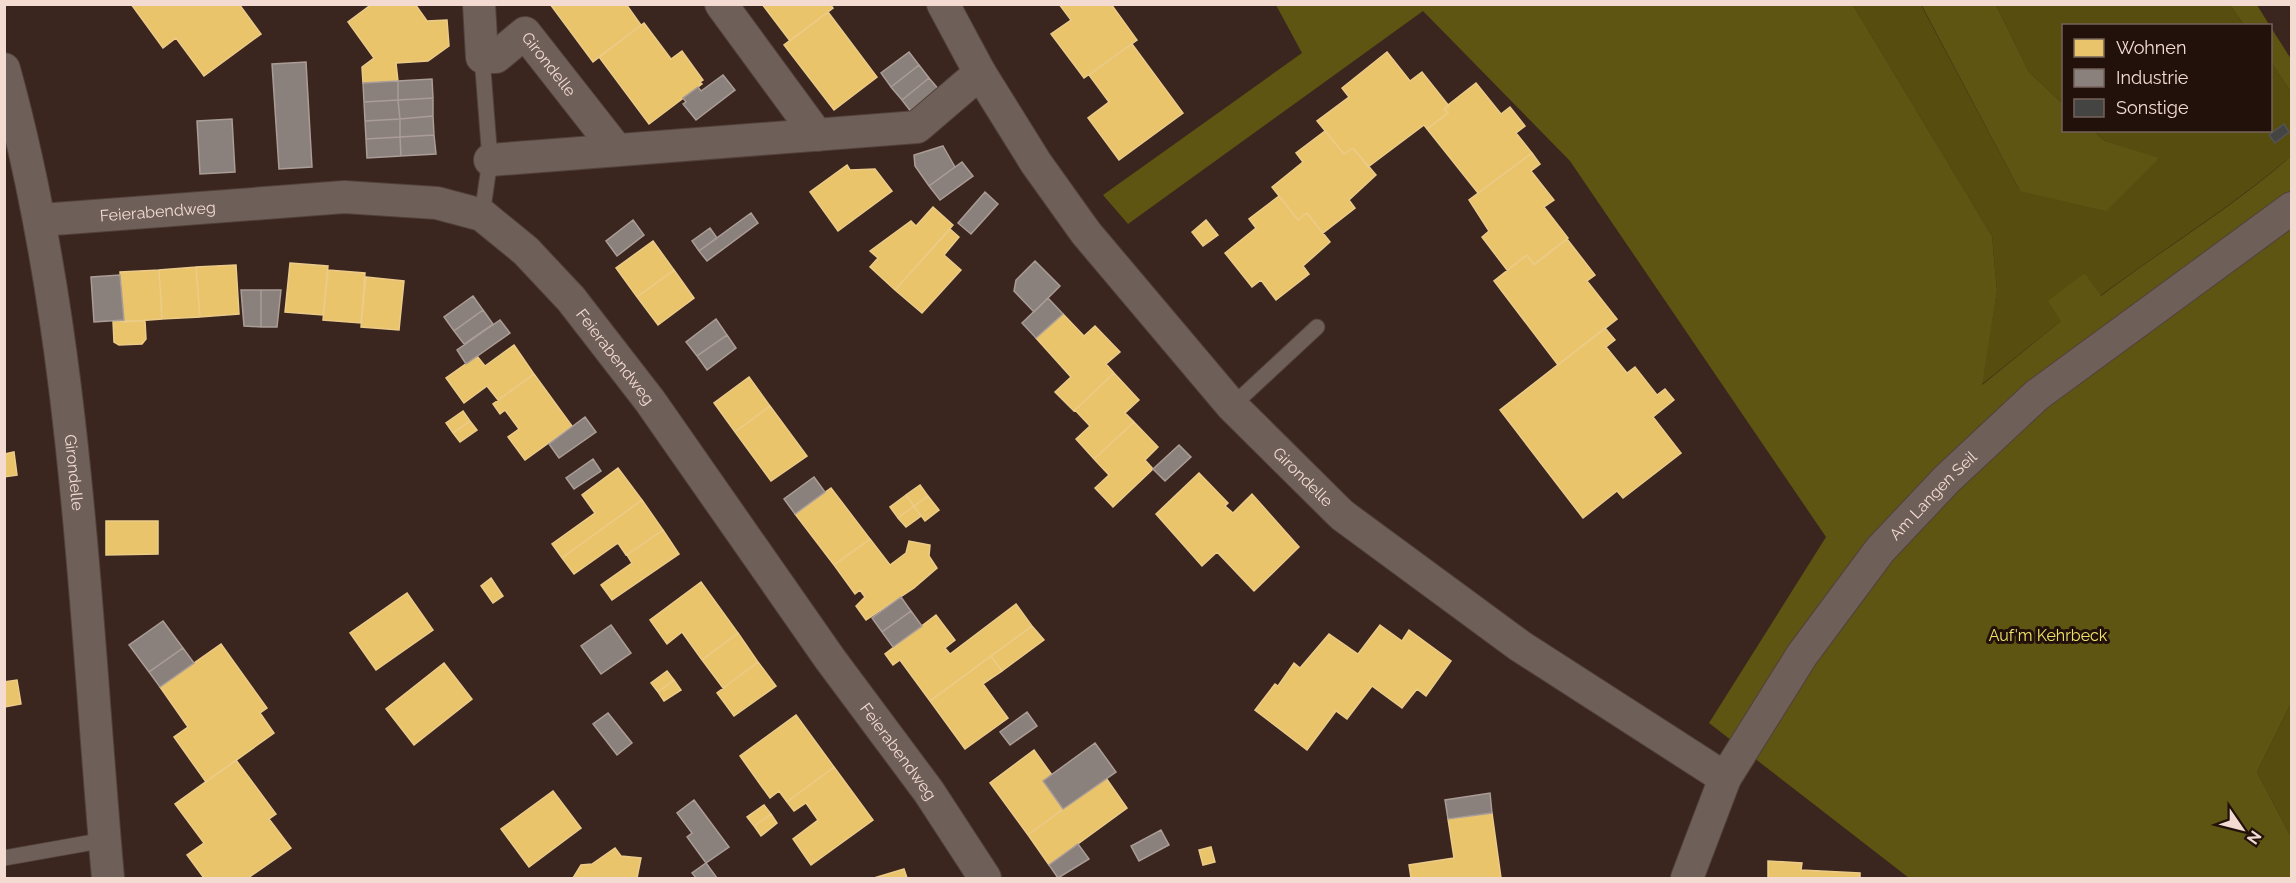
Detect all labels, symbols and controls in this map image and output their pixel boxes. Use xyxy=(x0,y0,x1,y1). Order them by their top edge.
legend xyxy=(2062,24,2272,132)
street label: Girondelle xyxy=(518,28,580,100)
text: Wohnen xyxy=(2116,37,2186,58)
text: Industrie xyxy=(2116,67,2189,88)
text: Sonstige xyxy=(2116,97,2189,118)
street label: Feierabendweg xyxy=(99,198,216,226)
street label: Feierabendweg xyxy=(572,305,658,409)
street label: Girondelle xyxy=(61,433,87,511)
street label: Girondelle xyxy=(1269,443,1337,511)
street label: Am Langen Seil xyxy=(1886,447,1981,544)
park label: Auf'm Kehrbeck xyxy=(1989,626,2108,645)
street label: Feierabendweg xyxy=(856,699,941,804)
north arrow xyxy=(2212,799,2272,859)
text: N xyxy=(2243,827,2265,848)

